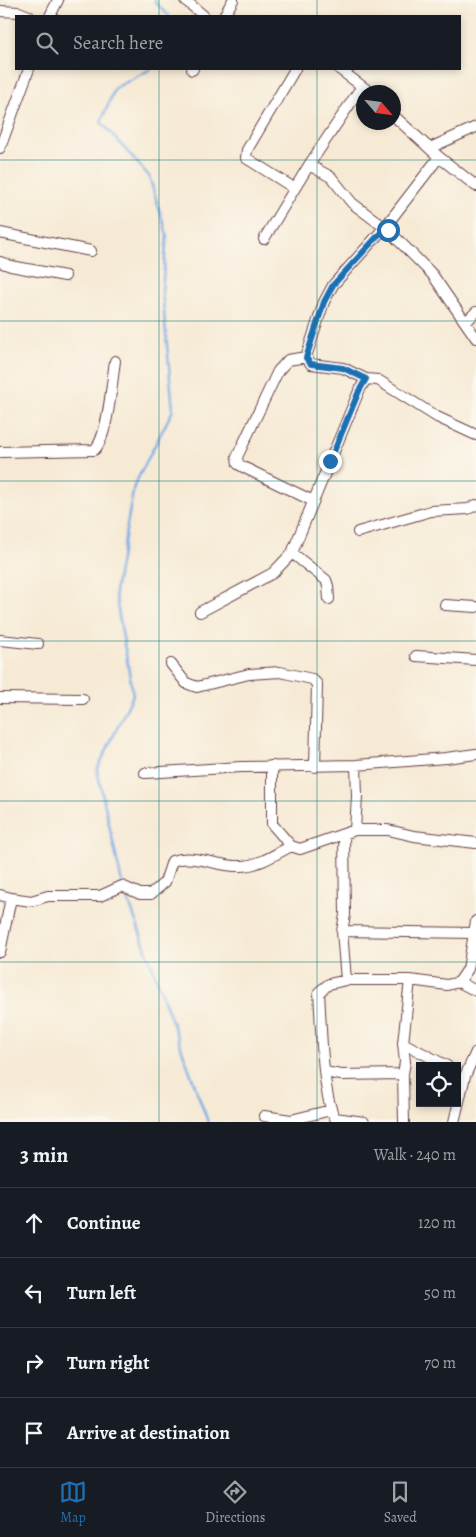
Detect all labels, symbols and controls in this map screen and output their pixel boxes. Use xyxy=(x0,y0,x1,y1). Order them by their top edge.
search box xyxy=(15,15,461,70)
icon: search xyxy=(33,29,61,57)
text: Search here xyxy=(73,30,163,56)
north arrow xyxy=(356,85,401,130)
route start xyxy=(377,219,400,242)
route end xyxy=(319,450,342,473)
map controls xyxy=(416,1062,461,1107)
button: locate xyxy=(416,1062,461,1107)
text: 3 min xyxy=(20,1141,68,1169)
text: Walk · 240 m xyxy=(374,1144,456,1166)
icon: ahead xyxy=(20,1209,48,1237)
text: Continue xyxy=(67,1210,141,1236)
text: 120 m xyxy=(418,1212,456,1234)
icon: left xyxy=(20,1279,48,1307)
text: Turn left xyxy=(67,1280,136,1306)
text: 50 m xyxy=(424,1282,456,1304)
icon: right xyxy=(20,1349,48,1377)
text: Turn right xyxy=(67,1350,149,1376)
text: 70 m xyxy=(424,1352,456,1374)
icon: arrive xyxy=(20,1419,48,1447)
text: Arrive at destination xyxy=(67,1420,230,1446)
tab: Map xyxy=(59,1478,87,1527)
tab: Directions xyxy=(205,1478,265,1527)
tab: Saved xyxy=(384,1478,417,1527)

